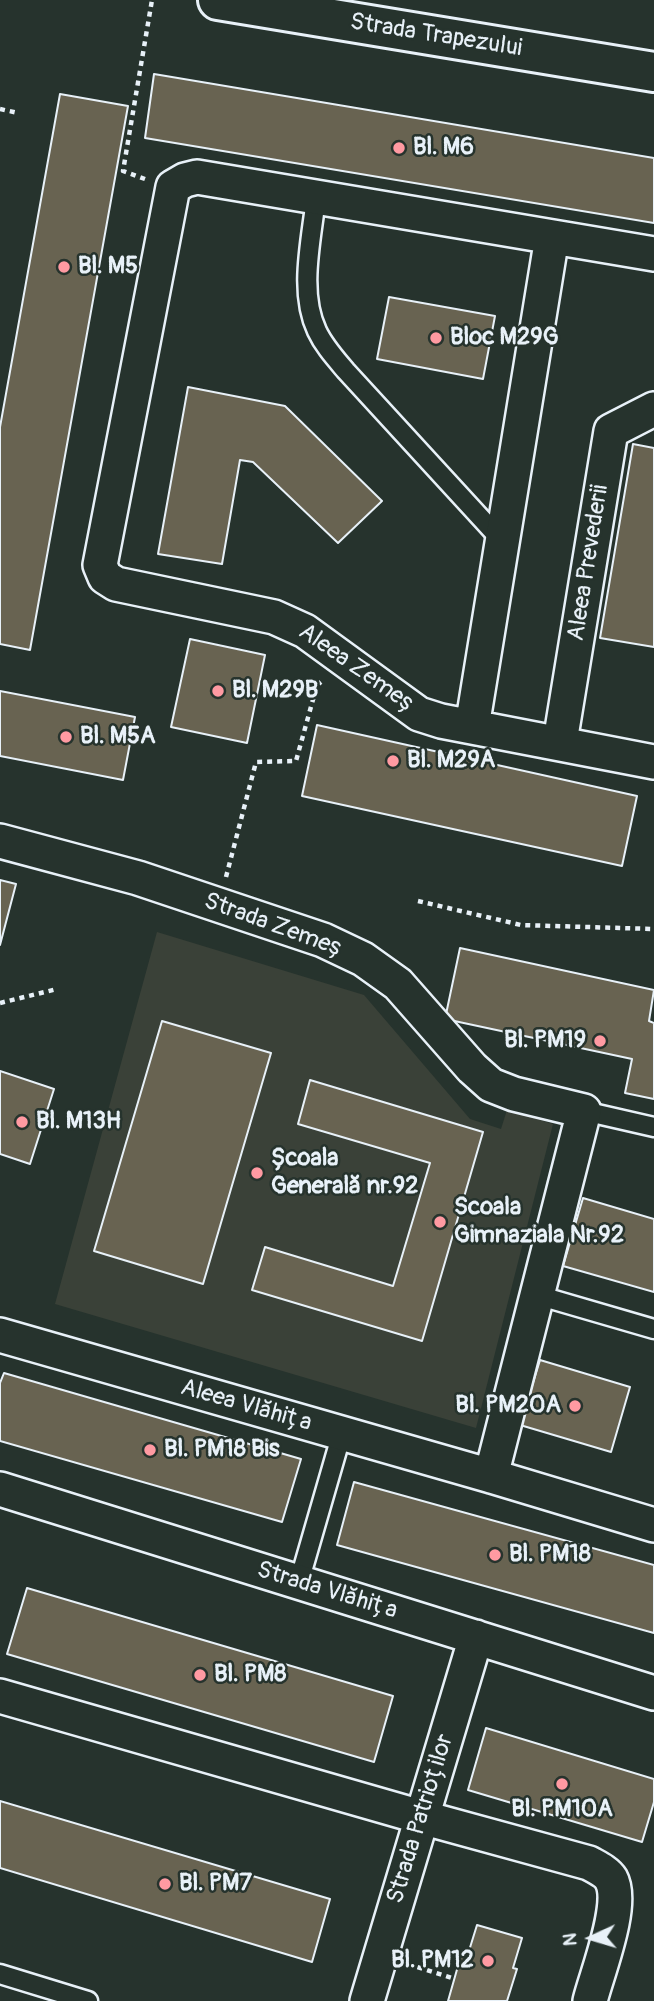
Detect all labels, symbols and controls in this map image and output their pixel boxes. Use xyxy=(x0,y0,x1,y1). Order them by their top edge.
street label: Strada Trapezului xyxy=(348,8,524,64)
place label: Bl. M6 xyxy=(413,134,474,162)
marker: Bl. M6 xyxy=(391,140,407,156)
place label: Bl. M5 xyxy=(78,253,138,281)
marker: Bl. M5 xyxy=(56,259,72,275)
place label: Bloc M29G xyxy=(450,324,559,352)
marker: Bloc M29G xyxy=(428,330,444,346)
street label: Aleea Prevederii xyxy=(562,483,616,643)
street label: Aleea Zemeș xyxy=(293,618,421,720)
place label: Bl. M29B xyxy=(232,677,318,705)
marker: Bl. M29B xyxy=(210,683,226,699)
place label: Bl. M5A xyxy=(80,723,156,751)
marker: Bl. M5A xyxy=(58,729,74,745)
place label: Bl. M29A xyxy=(407,747,495,775)
marker: Bl. M29A xyxy=(385,753,401,769)
street label: Strada Zemeș xyxy=(200,887,348,965)
place label: Bl. PM19 xyxy=(504,1027,586,1055)
marker: Bl. PM19 xyxy=(592,1033,608,1049)
place label: Bl. M13H xyxy=(36,1108,121,1136)
marker: Bl. M13H xyxy=(14,1114,30,1130)
place label: Școala Generală nr.92 xyxy=(271,1145,418,1201)
marker: Școala Generală nr.92 xyxy=(249,1165,265,1181)
place label: Scoala Gimnaziala Nr.92 xyxy=(454,1194,624,1250)
marker: Scoala Gimnaziala Nr.92 xyxy=(432,1214,448,1230)
street label: Aleea Vlăhița xyxy=(177,1374,315,1438)
place label: Bl. PM20A xyxy=(455,1392,561,1420)
marker: Bl. PM20A xyxy=(567,1398,583,1414)
place label: Bl. PM18 Bis xyxy=(164,1436,280,1464)
marker: Bl. PM18 Bis xyxy=(142,1442,158,1458)
place label: Bl. PM18 xyxy=(509,1541,591,1569)
marker: Bl. PM18 xyxy=(487,1547,503,1563)
street label: Strada Vlăhița xyxy=(253,1556,401,1626)
place label: Bl. PM8 xyxy=(214,1661,286,1689)
marker: Bl. PM8 xyxy=(192,1667,208,1683)
street label: Strada Patrioților xyxy=(382,1731,460,1907)
marker: Bl. PM10A xyxy=(554,1776,570,1792)
place label: Bl. PM10A xyxy=(511,1796,613,1824)
place label: Bl. PM7 xyxy=(179,1870,252,1898)
marker: Bl. PM7 xyxy=(157,1876,173,1892)
north arrow xyxy=(556,1903,626,1973)
text: N xyxy=(558,1932,582,1947)
place label: Bl. PM12 xyxy=(391,1947,474,1975)
marker: Bl. PM12 xyxy=(480,1953,496,1969)

